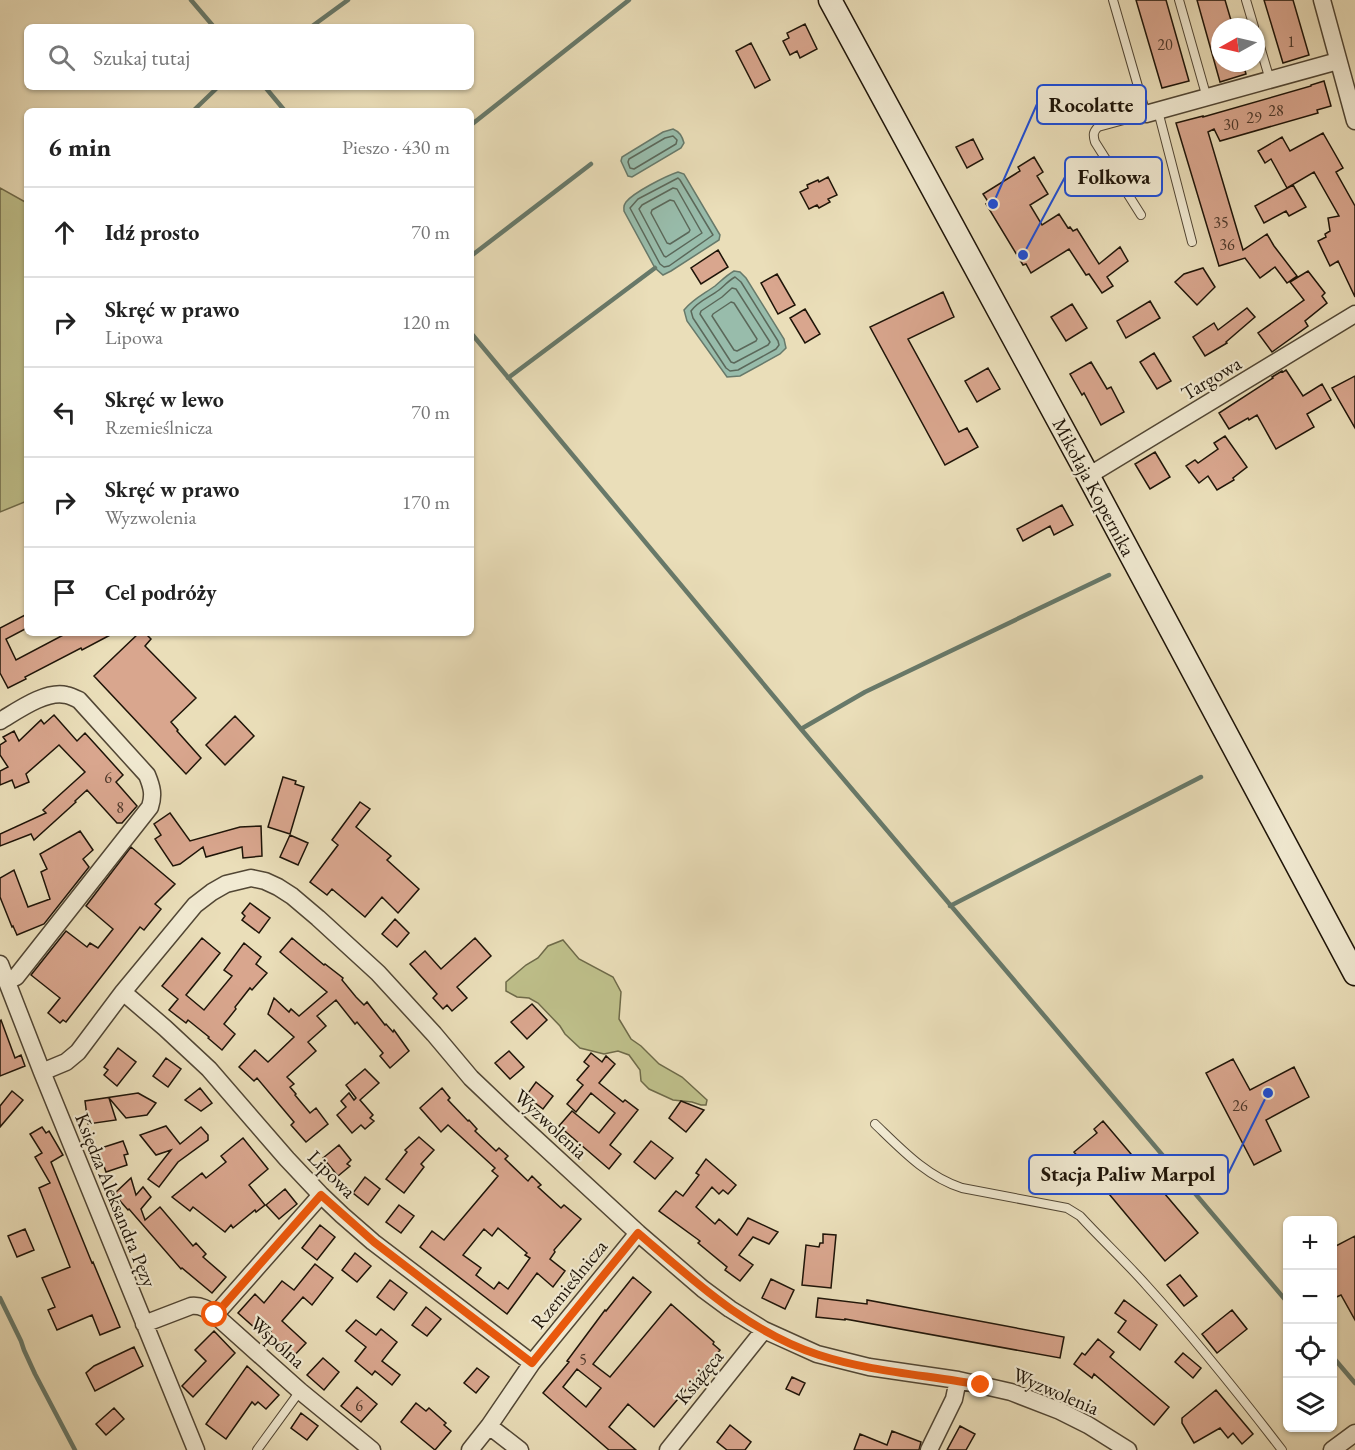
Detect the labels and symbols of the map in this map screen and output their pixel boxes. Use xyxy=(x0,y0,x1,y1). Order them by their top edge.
north arrow xyxy=(1211,18,1265,72)
house number: 1 xyxy=(1287,31,1295,52)
house number: 20 xyxy=(1157,34,1173,55)
callout: Rocolatte xyxy=(1037,85,1146,124)
text: Rocolatte xyxy=(1048,91,1134,118)
house number: 28 xyxy=(1268,100,1284,121)
house number: 29 xyxy=(1246,107,1262,128)
house number: 30 xyxy=(1223,114,1239,135)
callout: Folkowa xyxy=(1065,157,1162,196)
text: Folkowa xyxy=(1078,163,1151,190)
house number: 35 xyxy=(1213,212,1229,233)
house number: 36 xyxy=(1219,234,1235,255)
street label: Targowa xyxy=(1176,350,1246,406)
street label: Mikołaja Kopernika xyxy=(1047,413,1141,561)
house number: 6 xyxy=(104,767,112,788)
house number: 8 xyxy=(116,797,124,818)
street label: Wyzwolenia xyxy=(509,1083,593,1165)
house number: 26 xyxy=(1232,1095,1248,1116)
street label: Księdza Aleksandra Pęzy xyxy=(69,1109,163,1291)
street label: Lipowa xyxy=(302,1144,362,1204)
callout: Stacja Paliw Marpol xyxy=(1029,1155,1228,1194)
text: Stacja Paliw Marpol xyxy=(1041,1160,1215,1187)
street label: Rzemieślnicza xyxy=(525,1234,613,1334)
route start xyxy=(201,1301,227,1327)
street label: Wspólna xyxy=(245,1310,311,1374)
street label: Książęca xyxy=(669,1344,729,1410)
house number: 5 xyxy=(579,1349,587,1370)
street label: Wyzwolenia xyxy=(1009,1361,1103,1421)
route end xyxy=(967,1371,993,1397)
house number: 6 xyxy=(355,1395,363,1416)

